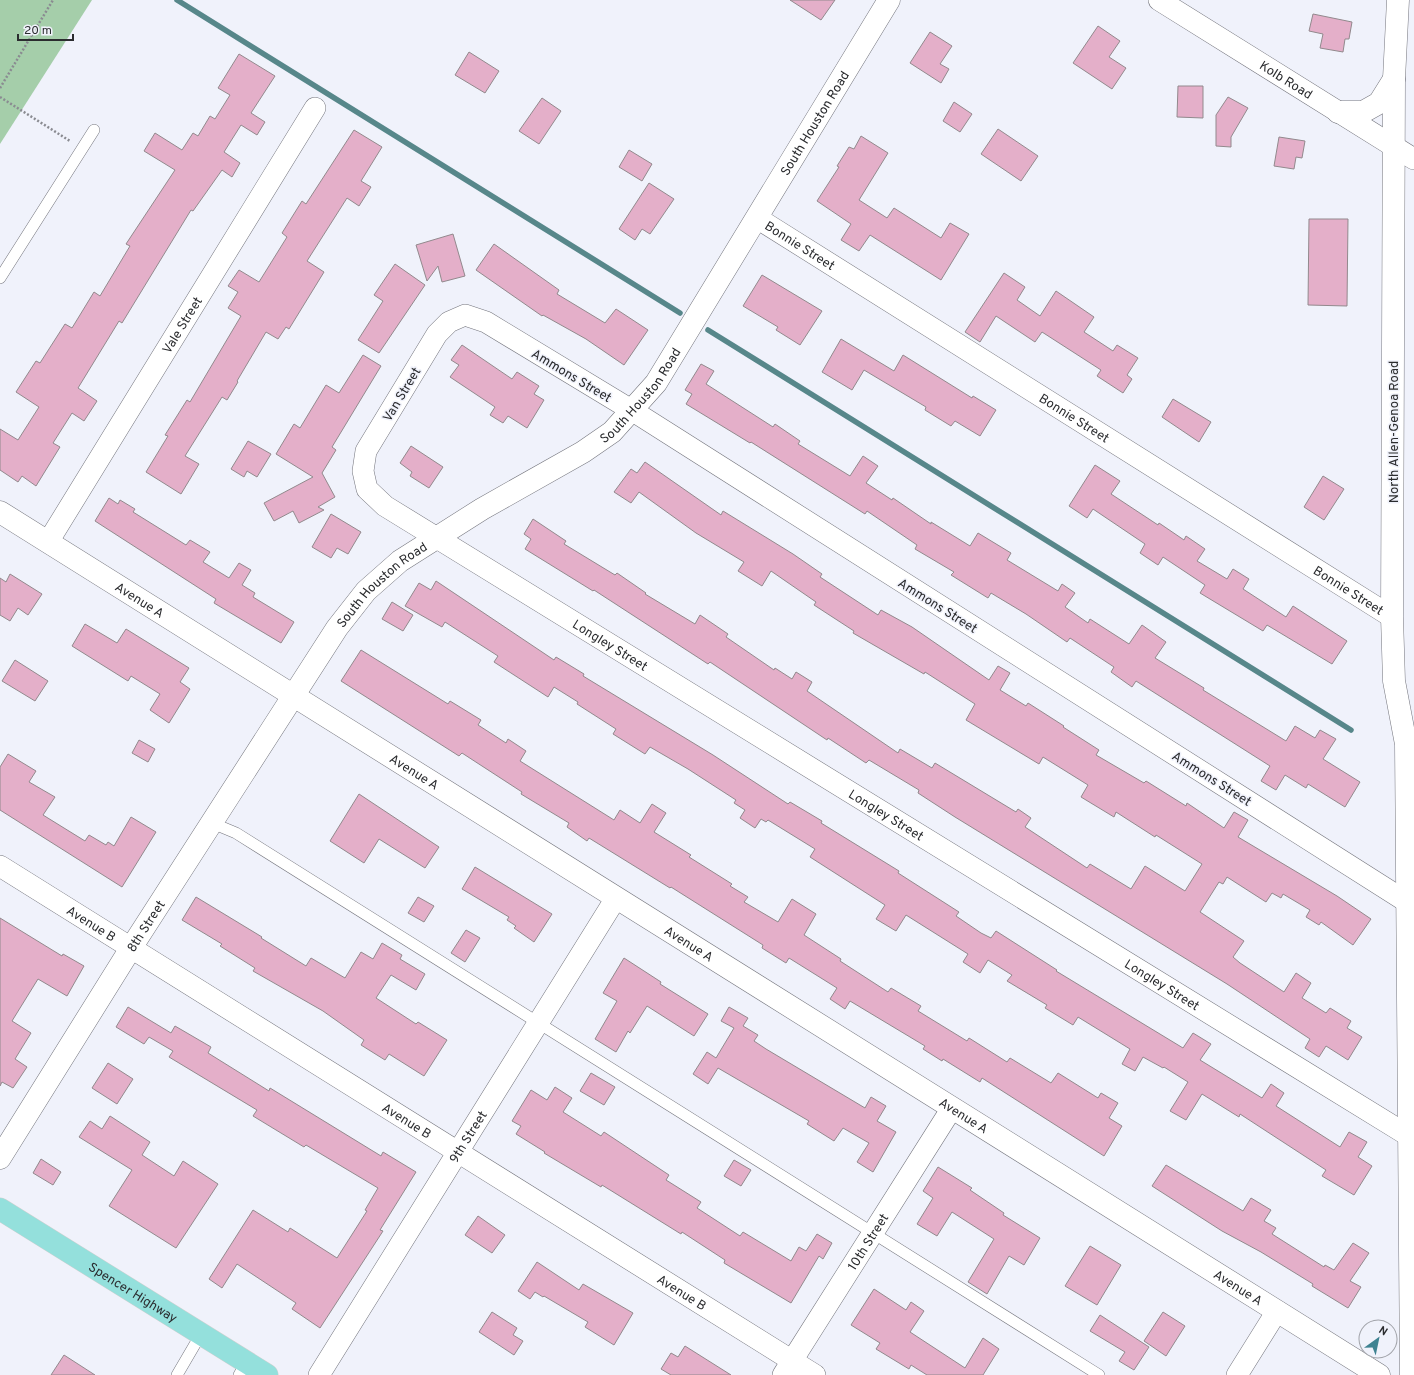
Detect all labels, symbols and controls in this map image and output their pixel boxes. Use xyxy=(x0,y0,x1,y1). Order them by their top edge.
scale bar xyxy=(18,16,73,42)
text: 20 m xyxy=(24,23,52,39)
street label: Kolb Road xyxy=(1256,59,1315,104)
street label: South Houston Road xyxy=(778,69,854,179)
street label: Bonnie Street xyxy=(761,219,837,275)
street label: Vale Street xyxy=(160,294,207,357)
street label: South Houston Road xyxy=(598,346,685,448)
street label: Ammons Street xyxy=(528,347,614,407)
street label: North Allen-Genoa Road xyxy=(1387,361,1403,503)
street label: Van Street xyxy=(380,365,425,425)
street label: Bonnie Street xyxy=(1035,391,1112,447)
street label: South Houston Road xyxy=(334,540,431,632)
street label: Bonnie Street xyxy=(1310,564,1386,620)
street label: Ammons Street xyxy=(894,576,980,638)
street label: Avenue A xyxy=(111,580,166,623)
street label: Longley Street xyxy=(569,617,650,676)
street label: Ammons Street xyxy=(1168,749,1254,811)
street label: Avenue A xyxy=(386,752,441,795)
street label: Longley Street xyxy=(845,787,926,845)
street label: 8th Street xyxy=(124,898,170,956)
street label: Avenue B xyxy=(63,904,118,946)
street label: Avenue A xyxy=(661,924,716,966)
street label: Longley Street xyxy=(1121,957,1202,1015)
street label: Avenue A xyxy=(935,1096,990,1138)
street label: Avenue B xyxy=(378,1101,434,1143)
street label: 9th Street xyxy=(447,1108,492,1167)
street label: 10th Street xyxy=(845,1211,893,1274)
street label: Spencer Highway xyxy=(85,1260,180,1327)
street label: Avenue A xyxy=(1210,1267,1265,1310)
street label: Avenue B xyxy=(653,1272,708,1315)
north arrow xyxy=(1358,1319,1398,1359)
text: N xyxy=(1376,1323,1390,1339)

